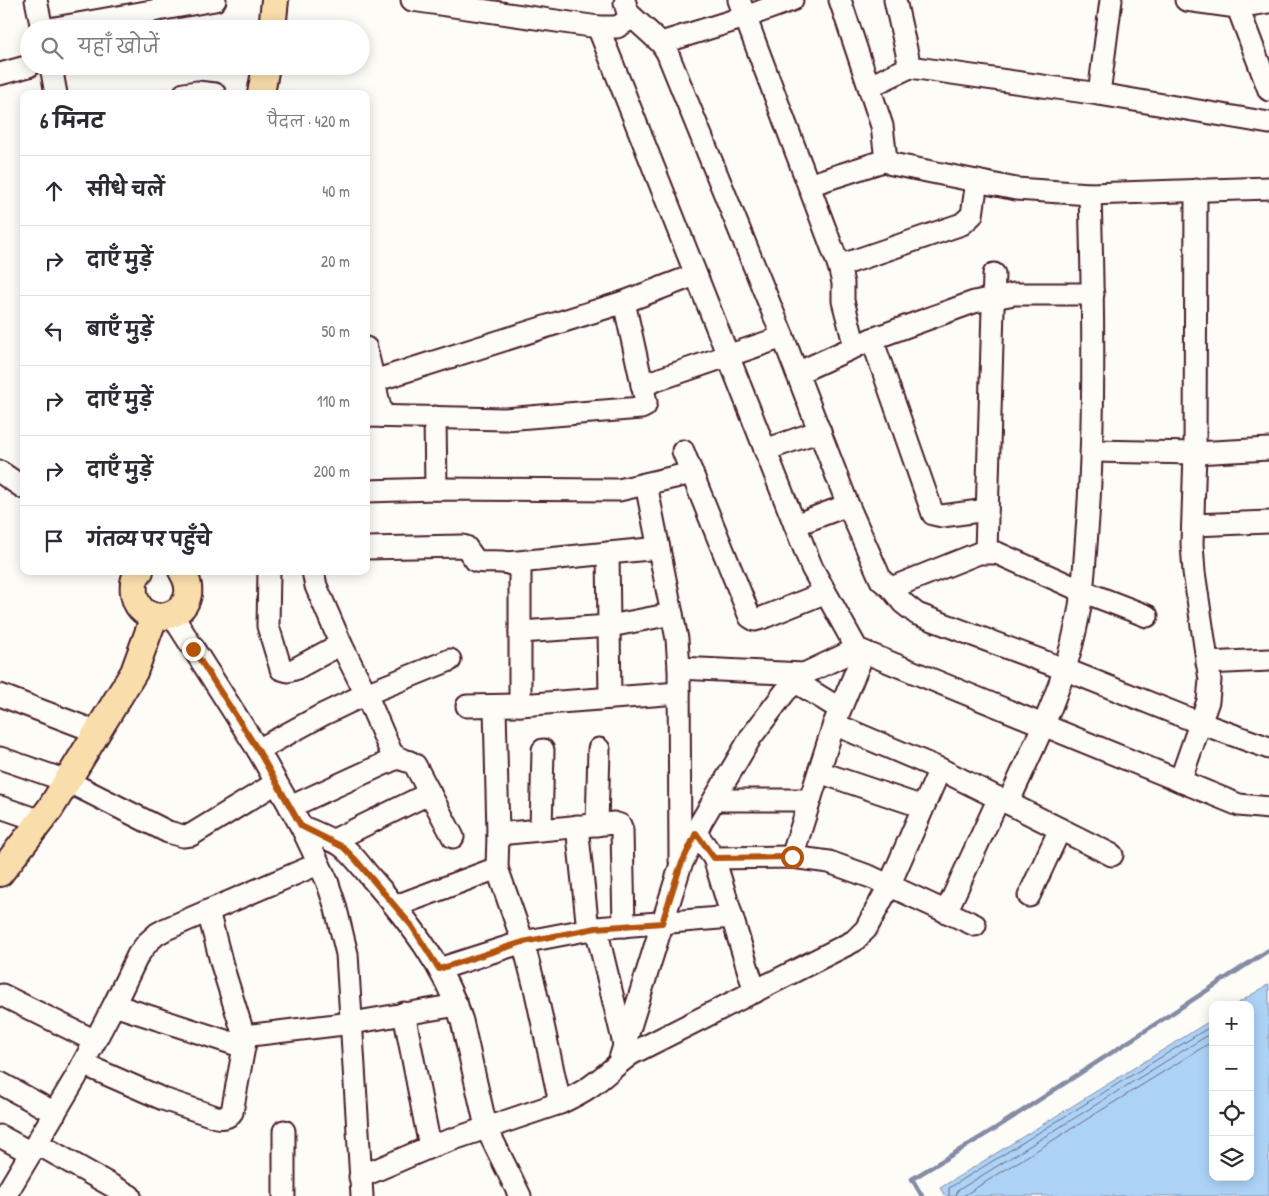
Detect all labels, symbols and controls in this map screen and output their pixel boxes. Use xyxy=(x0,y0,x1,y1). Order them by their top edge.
search box xyxy=(20,20,370,75)
text: यहाँ खोजें xyxy=(78,33,159,59)
icon: search xyxy=(38,34,66,62)
text: 6 मिनट xyxy=(40,106,104,135)
text: पैदल · 420 m xyxy=(267,110,350,132)
text: सीधे चलें xyxy=(87,176,164,202)
icon: ahead xyxy=(40,177,68,205)
text: 40 m xyxy=(322,180,350,202)
text: दाएँ मुड़ें xyxy=(87,246,153,272)
icon: right xyxy=(40,247,68,275)
text: 20 m xyxy=(321,250,350,272)
text: बाएँ मुड़ें xyxy=(87,316,153,342)
icon: left xyxy=(40,317,68,345)
text: 50 m xyxy=(322,320,350,342)
text: दाएँ मुड़ें xyxy=(87,386,153,412)
icon: right xyxy=(40,387,68,415)
text: 110 m xyxy=(317,390,350,412)
text: दाएँ मुड़ें xyxy=(87,456,153,482)
icon: right xyxy=(40,457,68,485)
text: 200 m xyxy=(314,460,350,482)
text: गंतव्य पर पहुँचे xyxy=(87,526,211,552)
icon: arrive xyxy=(40,527,68,555)
route end xyxy=(182,638,205,661)
route start xyxy=(781,846,804,869)
map controls xyxy=(1209,1001,1254,1181)
button: + xyxy=(1209,1001,1254,1046)
button: − xyxy=(1209,1046,1254,1091)
button: locate xyxy=(1209,1091,1254,1136)
button: layers xyxy=(1209,1136,1254,1181)

